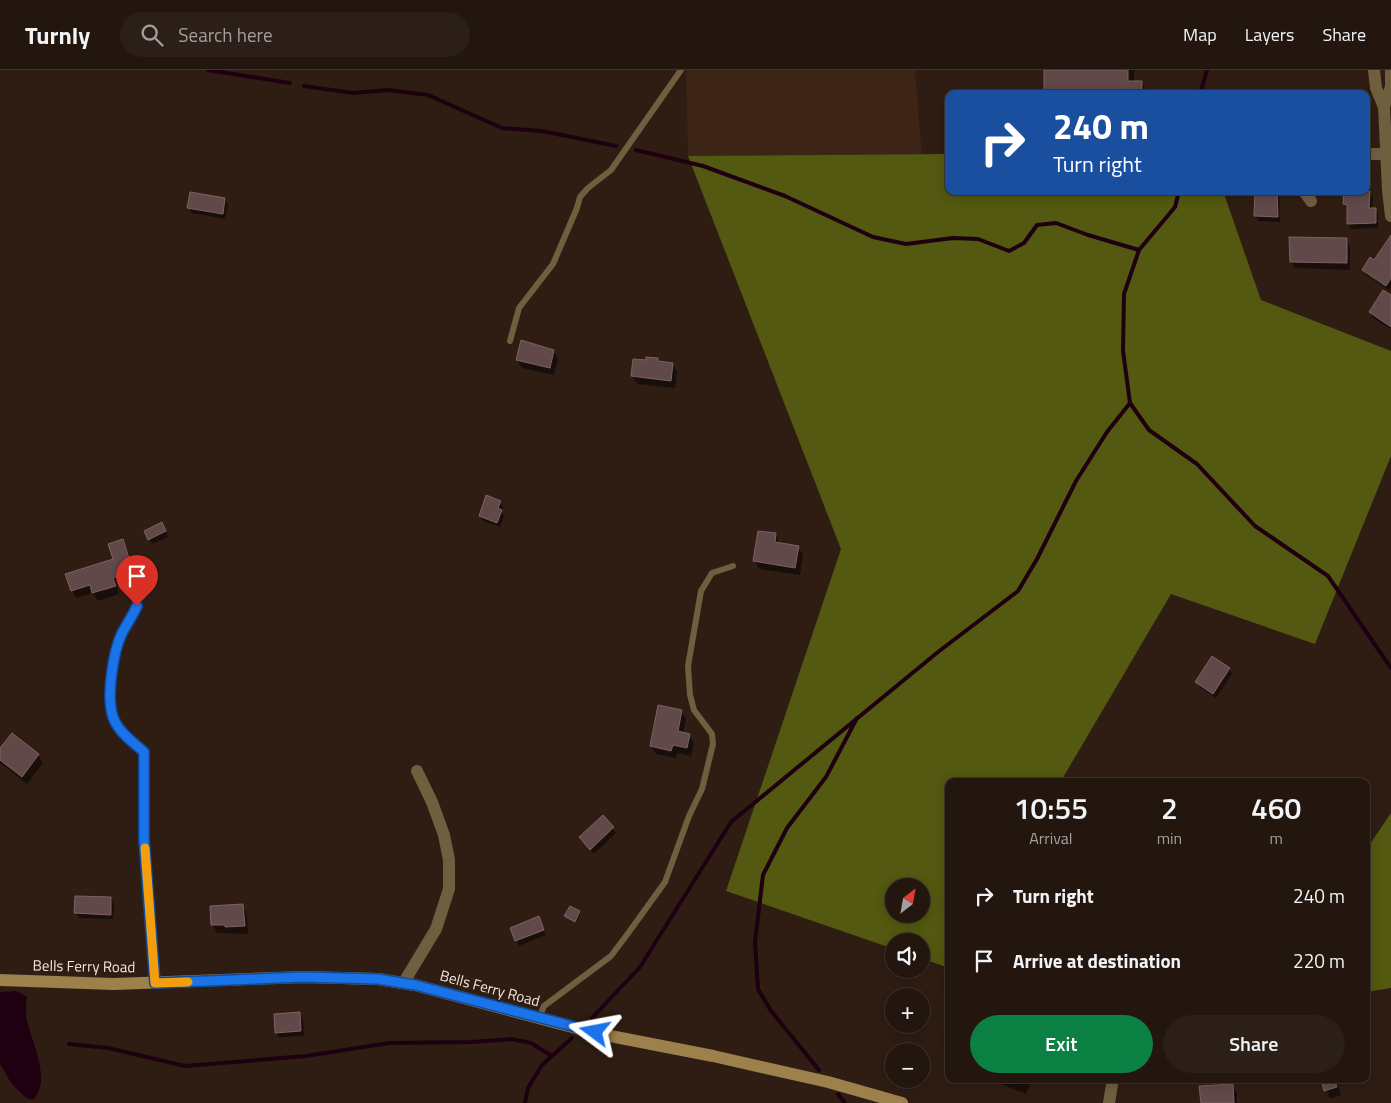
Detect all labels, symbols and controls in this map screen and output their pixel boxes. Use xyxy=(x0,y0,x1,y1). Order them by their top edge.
search box xyxy=(120,12,470,57)
text: Turnly xyxy=(25,17,90,53)
text: Search here xyxy=(178,20,273,49)
icon: search xyxy=(138,21,166,49)
text: Map xyxy=(1183,21,1217,48)
text: Layers xyxy=(1245,21,1294,48)
text: Share xyxy=(1322,21,1366,48)
text: 240 m xyxy=(1053,99,1149,153)
icon: right xyxy=(970,110,1035,175)
text: Turn right xyxy=(1053,147,1142,181)
pin xyxy=(116,555,158,606)
icon: arrive xyxy=(123,562,151,590)
text: 10:55 xyxy=(1014,785,1088,831)
text: 2 xyxy=(1161,785,1178,831)
text: 460 xyxy=(1251,785,1301,831)
text: Arrival xyxy=(1029,826,1073,850)
text: min xyxy=(1157,826,1182,850)
text: m xyxy=(1269,826,1283,850)
north arrow xyxy=(885,878,930,922)
map controls xyxy=(885,878,930,1088)
text: Turn right xyxy=(1013,881,1094,910)
text: 240 m xyxy=(1293,881,1345,910)
icon: right xyxy=(970,882,998,910)
button: sound xyxy=(885,933,930,978)
text: Arrive at destination xyxy=(1013,946,1181,975)
text: 220 m xyxy=(1293,946,1345,975)
icon: arrive xyxy=(970,947,998,975)
street label: Bells Ferry Road xyxy=(32,954,136,978)
street label: Bells Ferry Road xyxy=(437,964,543,1012)
button: + xyxy=(885,988,930,1033)
position arrow xyxy=(568,1005,620,1057)
button: Exit xyxy=(970,1015,1153,1073)
button: Share xyxy=(1163,1015,1345,1073)
button: − xyxy=(885,1043,930,1088)

